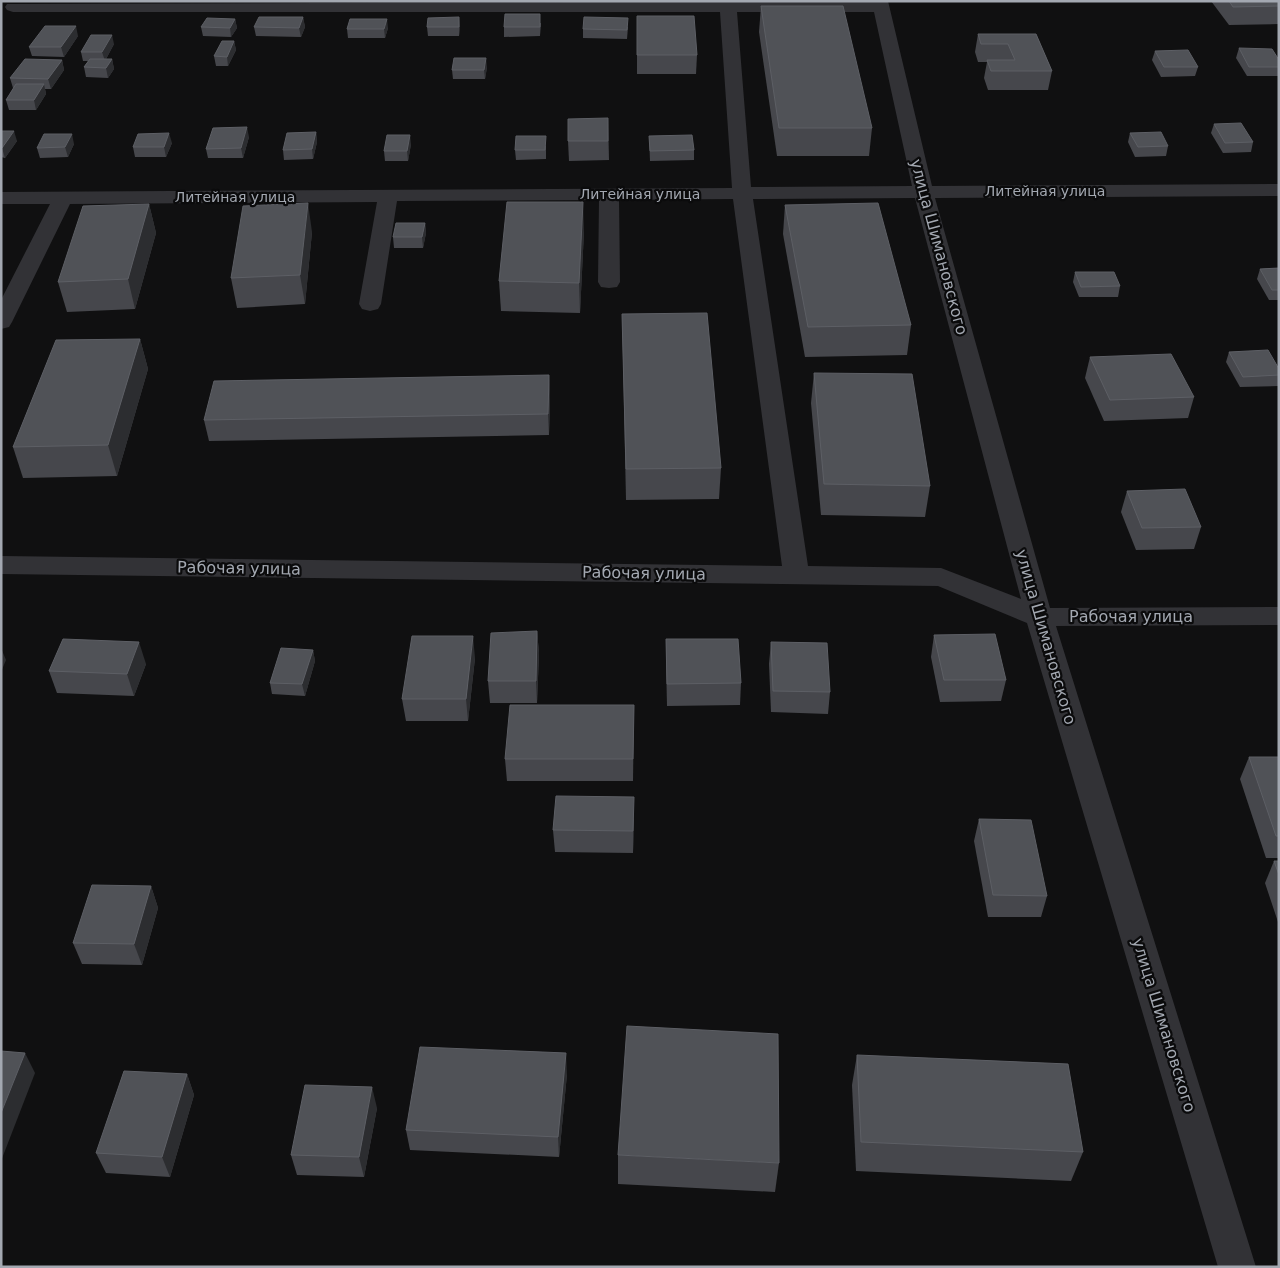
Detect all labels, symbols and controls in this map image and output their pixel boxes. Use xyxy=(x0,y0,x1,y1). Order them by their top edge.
street label: улица Шимановского xyxy=(906,157,972,337)
street label: Литейная улица xyxy=(985,183,1105,199)
street label: Литейная улица xyxy=(580,186,700,202)
street label: Литейная улица xyxy=(175,189,295,205)
street label: улица Шимановского xyxy=(1012,547,1080,727)
street label: Рабочая улица xyxy=(177,557,301,579)
street label: Рабочая улица xyxy=(582,562,706,584)
street label: Рабочая улица xyxy=(1069,607,1193,626)
street label: улица Шимановского xyxy=(1128,935,1200,1115)

